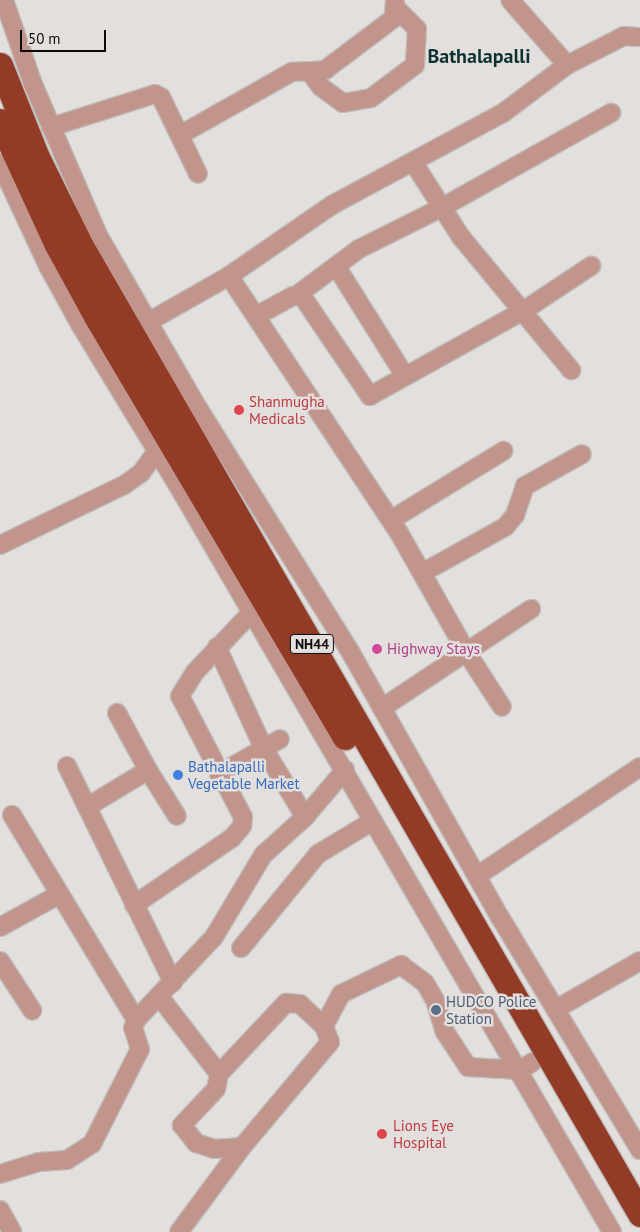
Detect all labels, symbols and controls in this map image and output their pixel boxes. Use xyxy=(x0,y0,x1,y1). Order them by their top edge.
scale bar xyxy=(22,20,109,52)
text: 50 m xyxy=(28,29,61,48)
district label: Bathalapalli xyxy=(427,44,531,68)
place label: Shanmugha Medicals xyxy=(249,392,325,427)
marker: Shanmugha Medicals xyxy=(233,404,245,416)
road number: NH44 xyxy=(290,633,334,656)
place label: Highway Stays xyxy=(387,640,481,658)
marker: Highway Stays xyxy=(371,643,383,655)
place label: Bathalapalli Vegetable Market xyxy=(188,757,300,792)
marker: Bathalapalli Vegetable Market xyxy=(172,769,184,781)
place label: HUDCO Police Station xyxy=(446,992,536,1027)
marker: HUDCO Police Station xyxy=(430,1004,442,1016)
place label: Lions Eye Hospital xyxy=(393,1116,454,1151)
marker: Lions Eye Hospital xyxy=(375,1127,389,1141)

